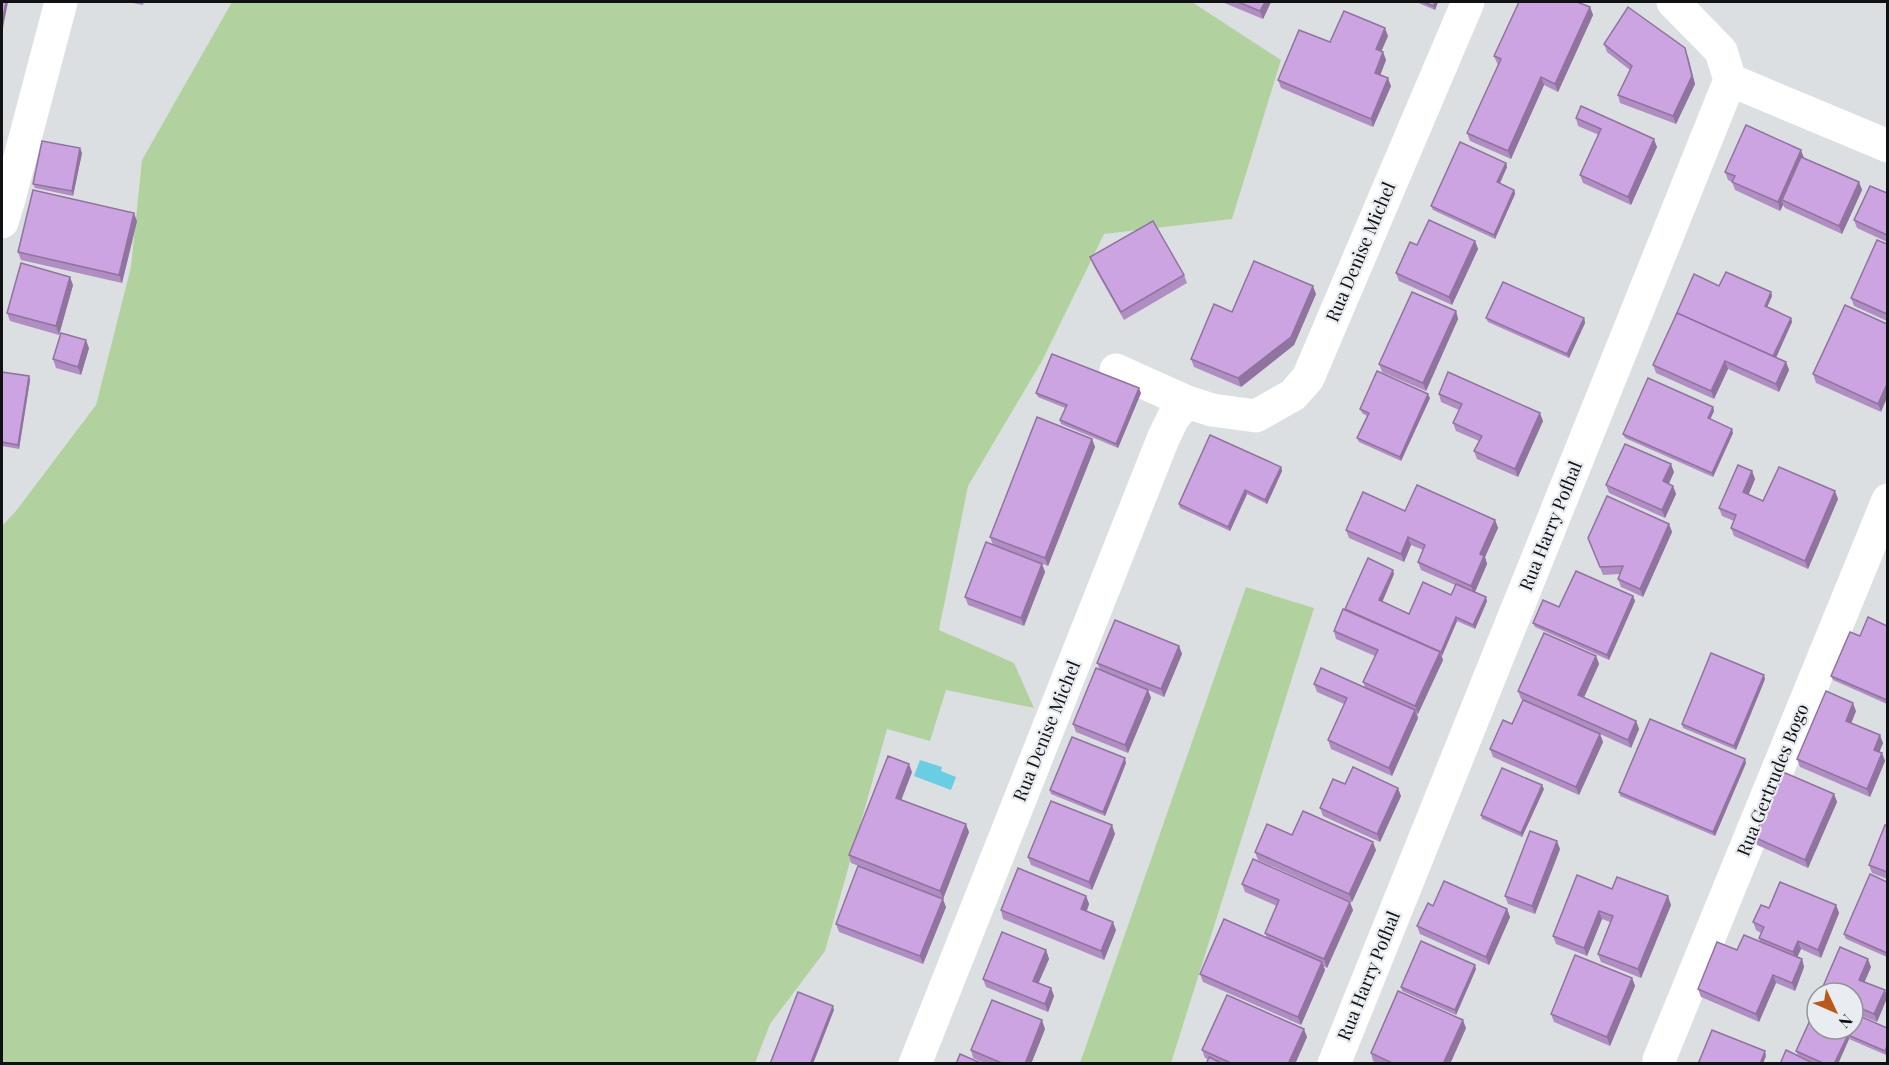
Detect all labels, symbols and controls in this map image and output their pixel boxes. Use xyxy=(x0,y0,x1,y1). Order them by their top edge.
street label: Rua Denise Michel xyxy=(1320,178,1400,325)
street label: Rua Harry Pofhal xyxy=(1513,457,1587,594)
street label: Rua Denise Michel xyxy=(1007,657,1085,805)
street label: Rua Gertrudes Bogo xyxy=(1731,700,1814,859)
street label: Rua Harry Pofhal xyxy=(1331,907,1405,1044)
north arrow xyxy=(1805,981,1865,1041)
text: N xyxy=(1834,1010,1858,1034)

